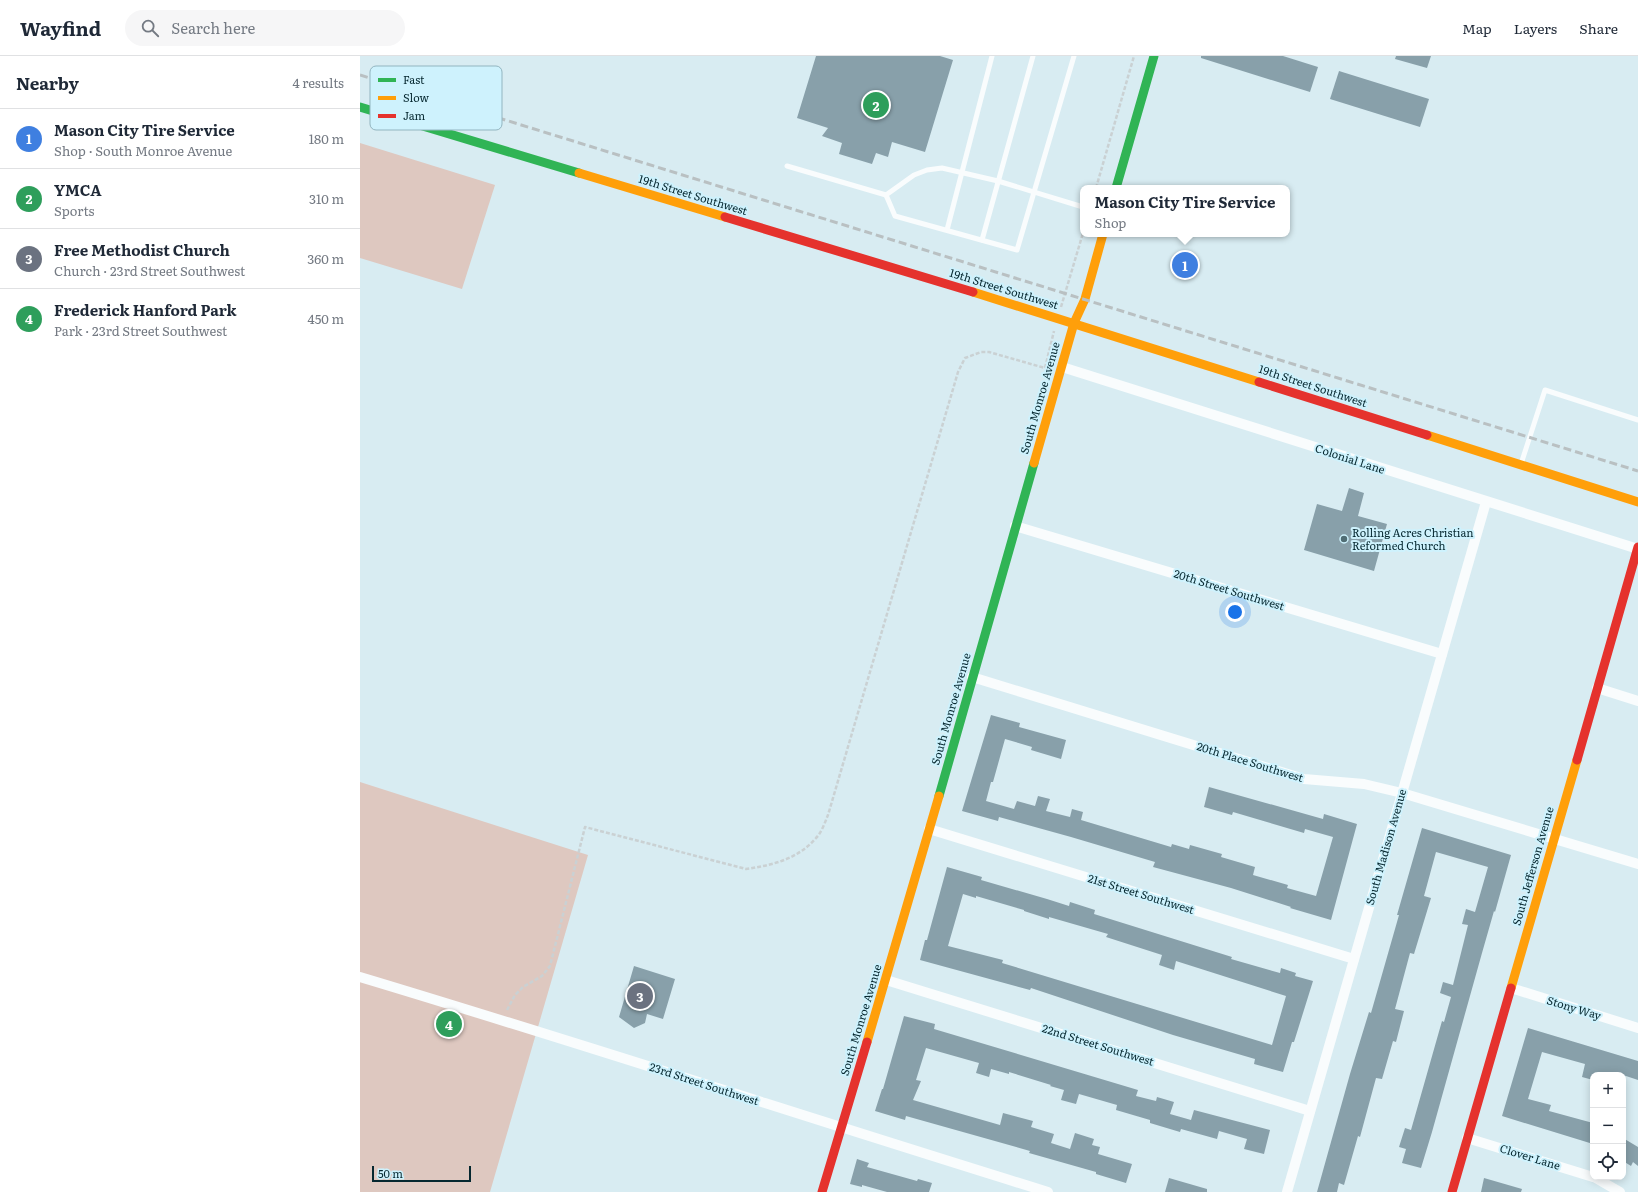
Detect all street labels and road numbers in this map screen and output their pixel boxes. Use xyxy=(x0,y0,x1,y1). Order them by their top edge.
street label: 19th Street Southwest xyxy=(637,170,750,218)
street label: 19th Street Southwest xyxy=(948,264,1061,312)
street label: South Monroe Avenue xyxy=(1015,340,1063,456)
street label: 19th Street Southwest xyxy=(1257,360,1370,410)
street label: Colonial Lane xyxy=(1313,439,1387,477)
street label: 20th Street Southwest xyxy=(1172,565,1287,614)
street label: South Monroe Avenue xyxy=(926,651,974,767)
street label: 20th Place Southwest xyxy=(1195,737,1306,785)
street label: South Madison Avenue xyxy=(1361,787,1409,907)
street label: South Jefferson Avenue xyxy=(1507,804,1557,927)
street label: 21st Street Southwest xyxy=(1086,869,1197,917)
street label: South Monroe Avenue xyxy=(835,962,885,1077)
street label: Stony Way xyxy=(1545,991,1604,1023)
street label: 22nd Street Southwest xyxy=(1040,1019,1157,1069)
street label: 23rd Street Southwest xyxy=(647,1058,762,1108)
street label: Clover Lane xyxy=(1498,1139,1563,1173)

